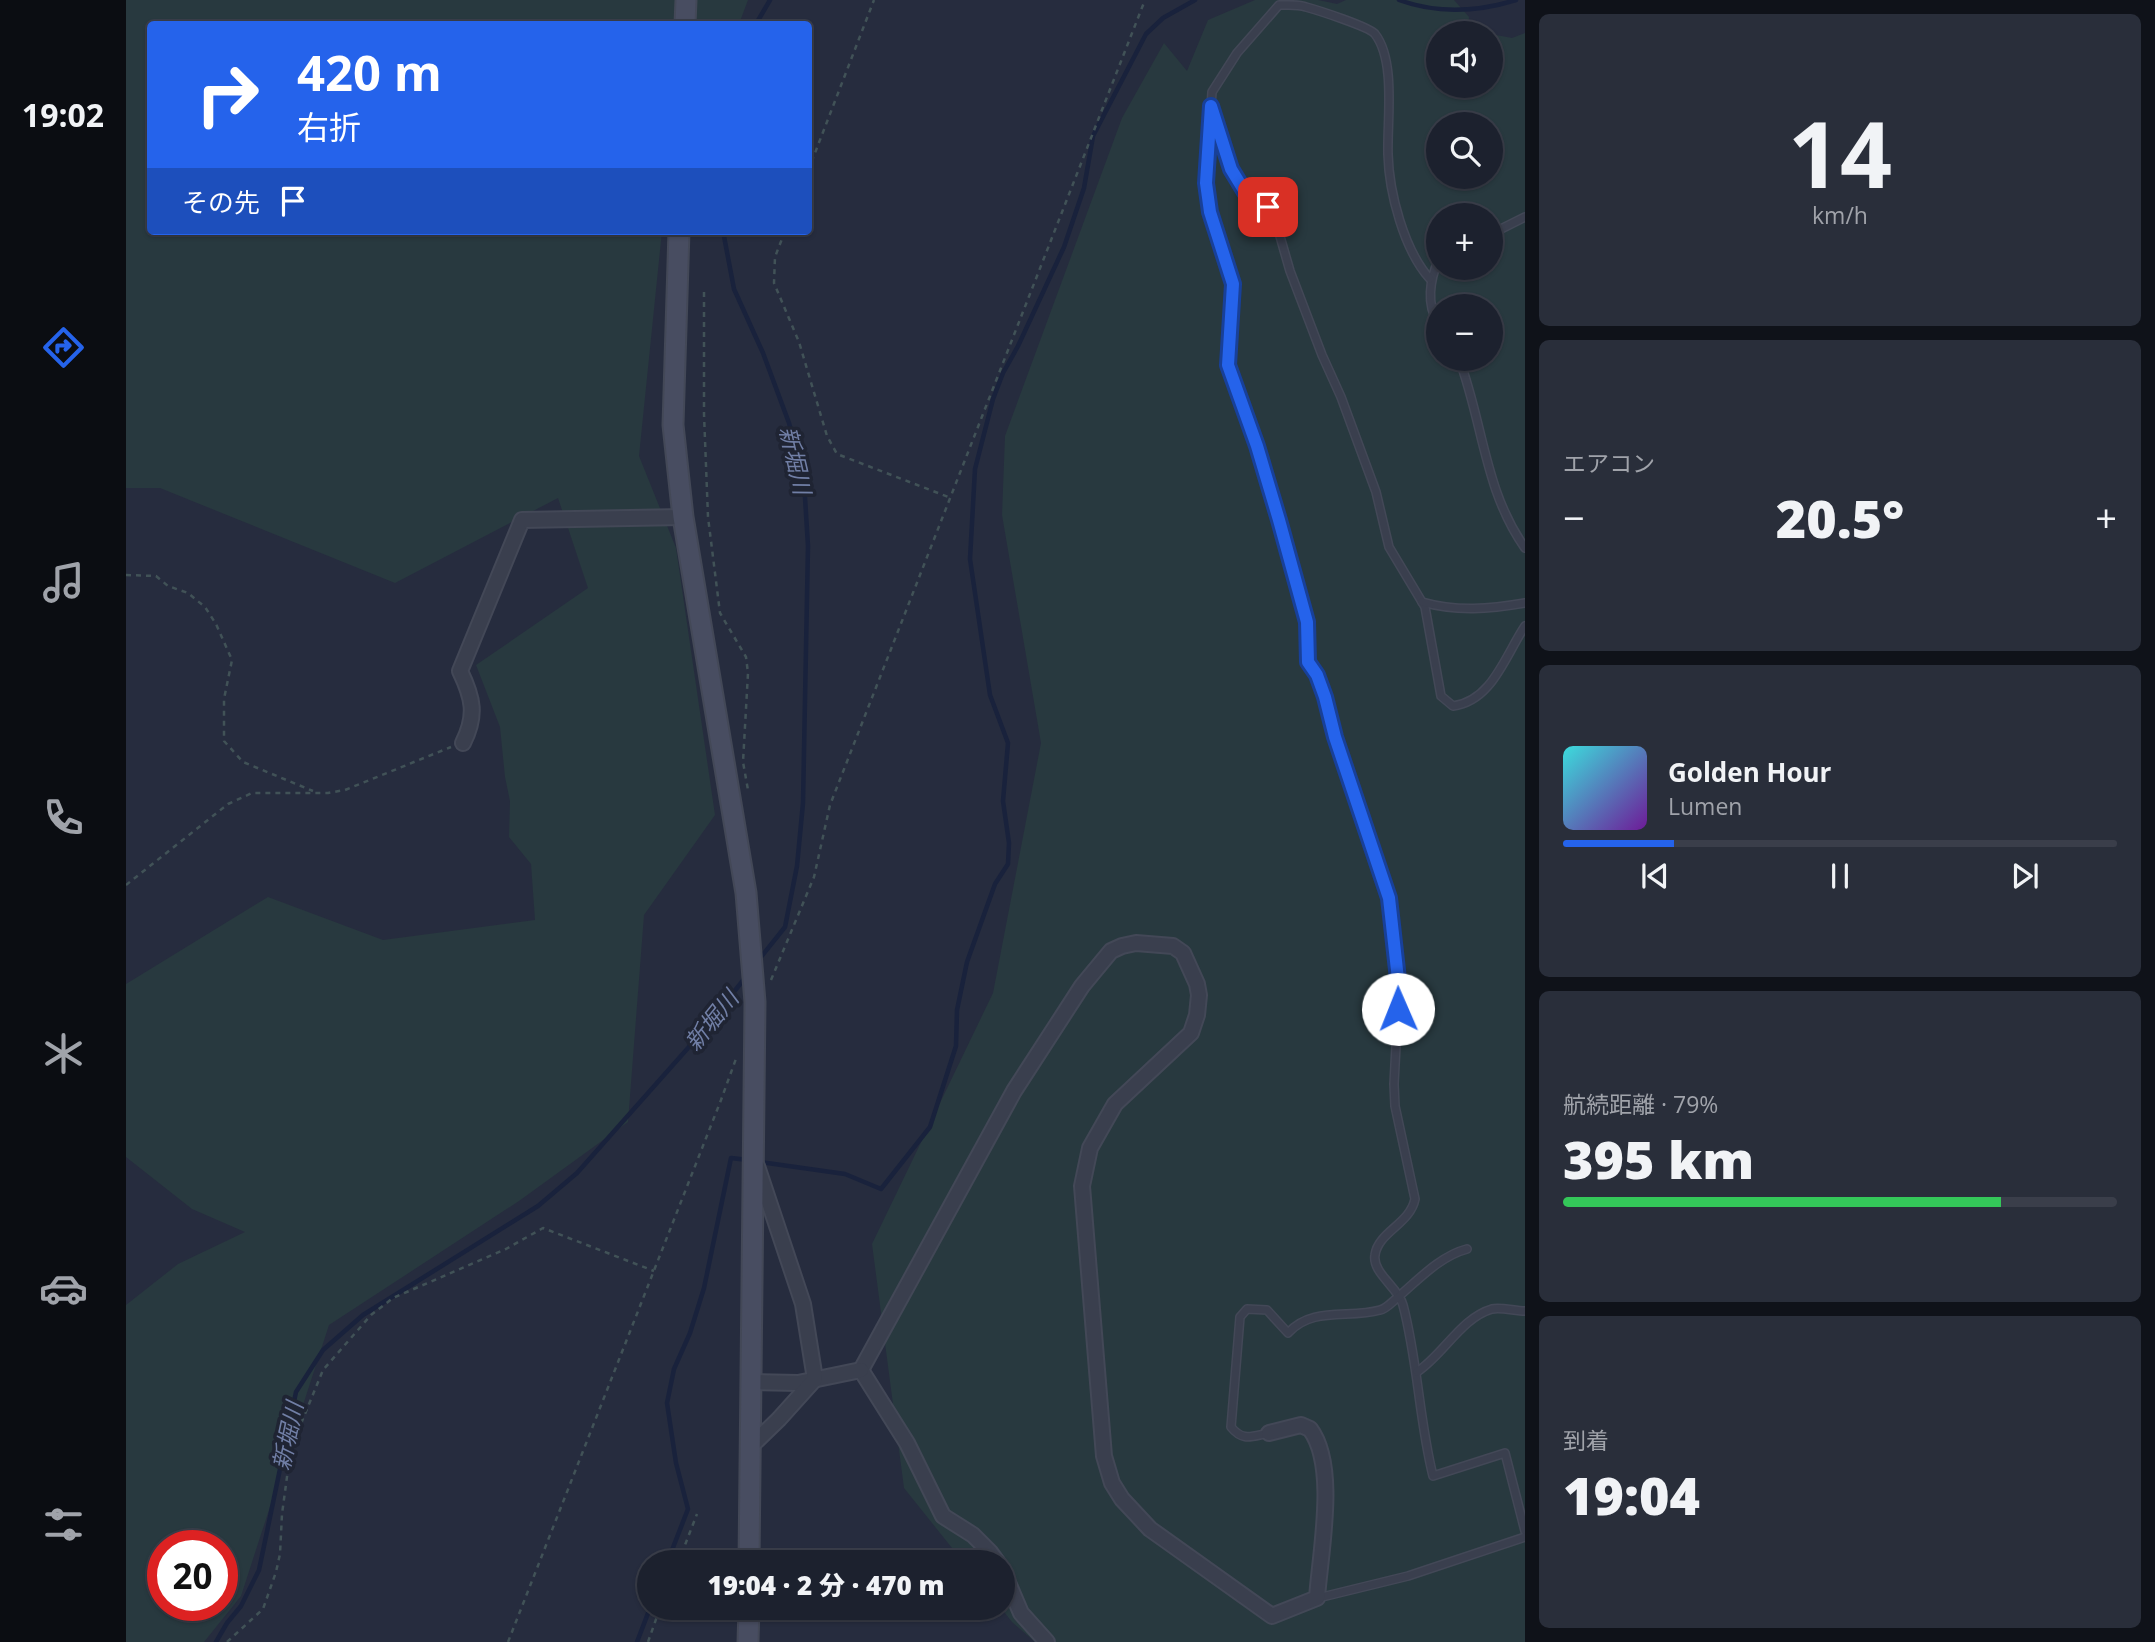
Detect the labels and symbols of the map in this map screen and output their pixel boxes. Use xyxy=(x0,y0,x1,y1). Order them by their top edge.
pin xyxy=(1238,177,1298,237)
water label: 新堀川 xyxy=(773,423,820,500)
position arrow xyxy=(1361,972,1435,1046)
water label: 新堀川 xyxy=(677,981,747,1057)
water label: 新堀川 xyxy=(264,1396,310,1473)
speed limit sign: 20 xyxy=(147,1530,238,1621)

